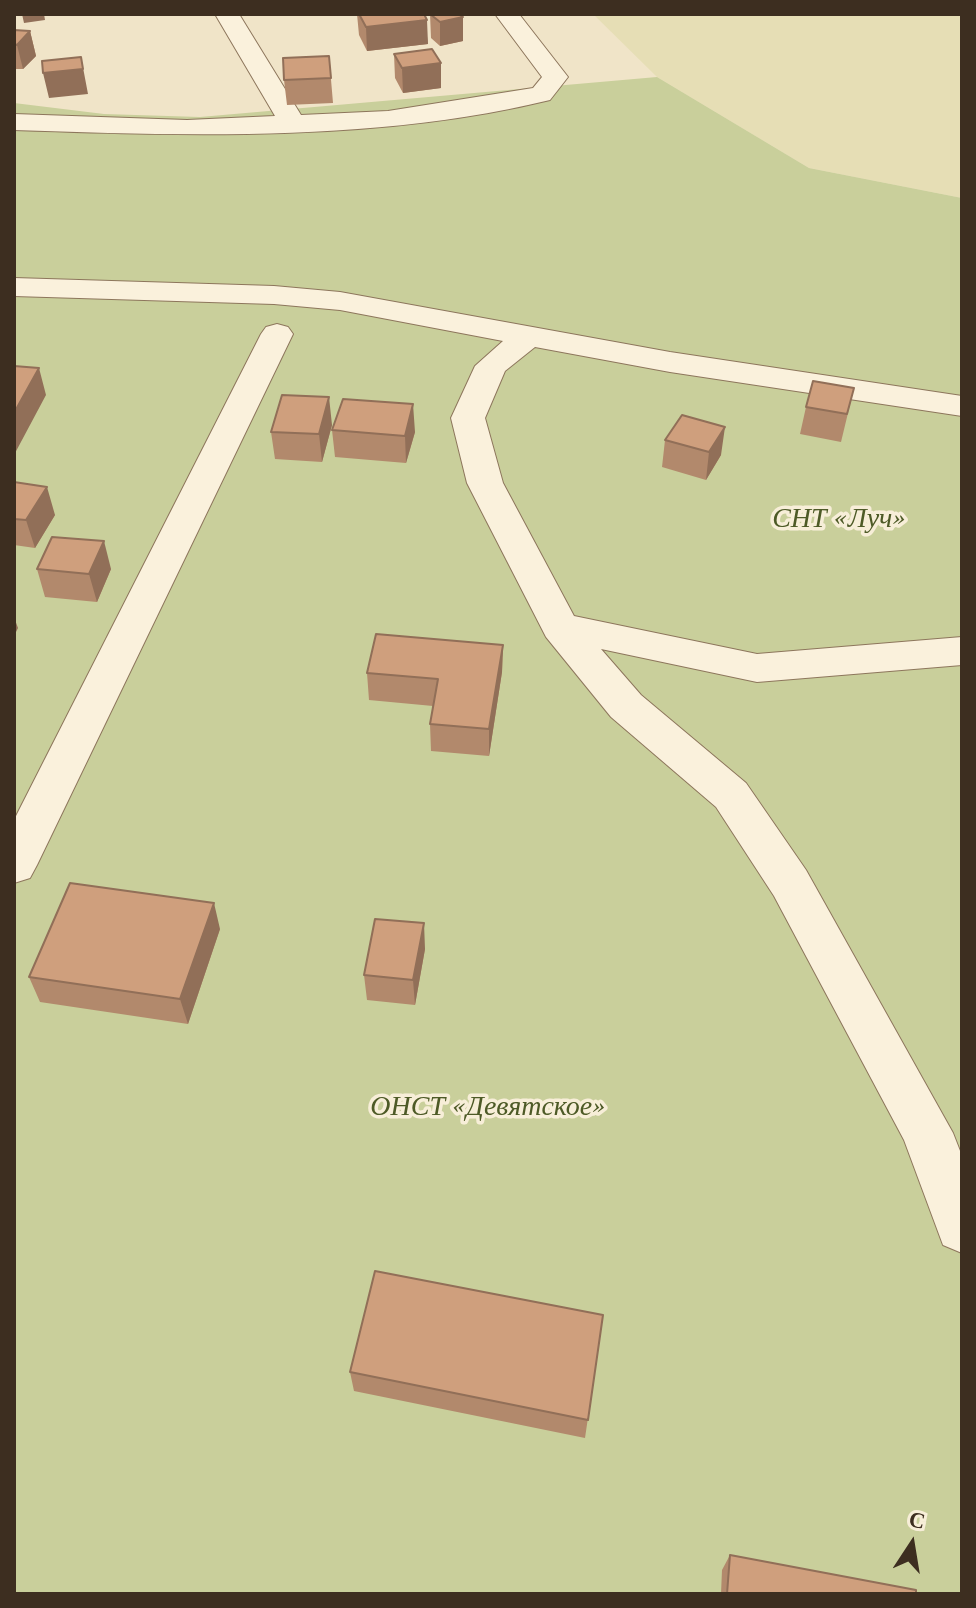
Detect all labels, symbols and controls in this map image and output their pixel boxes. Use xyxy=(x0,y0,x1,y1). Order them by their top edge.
park label: СНТ «Луч» xyxy=(772,502,906,536)
park label: ОНСТ «Девятское» xyxy=(370,1090,606,1124)
north arrow xyxy=(872,1504,952,1584)
text: С xyxy=(907,1505,928,1535)

